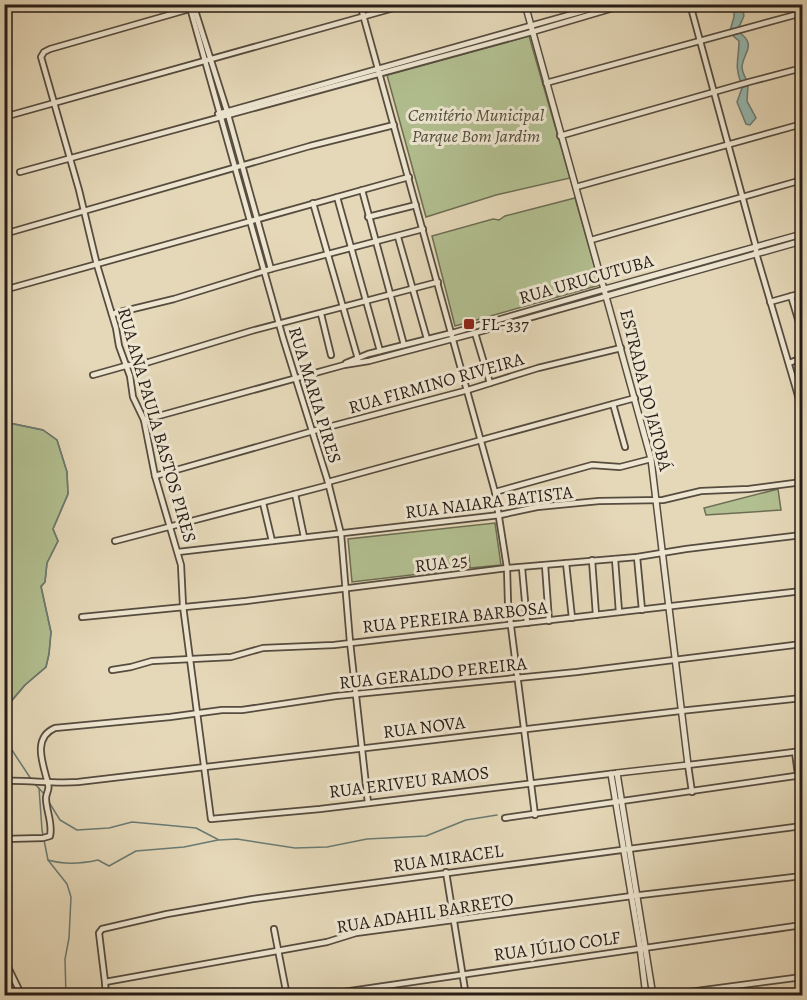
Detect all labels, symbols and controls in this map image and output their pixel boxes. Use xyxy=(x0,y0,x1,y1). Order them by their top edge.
park label: Cemitério Municipal Parque Bom Jardim xyxy=(408,103,545,148)
street label: RUA URUCUTUBA xyxy=(516,248,656,310)
street label: RUA ANA PAULA BASTOS PIRES xyxy=(112,305,202,545)
street label: ESTRADA DO JATOBÁ xyxy=(614,307,678,474)
place label: FL-337 xyxy=(481,312,529,336)
marker: FL-337 xyxy=(462,317,476,331)
street label: RUA MARIA PIRES xyxy=(283,324,347,466)
street label: RUA FIRMINO RIVEIRA xyxy=(346,346,527,420)
street label: RUA NAIARA BATISTA xyxy=(404,480,575,524)
street label: RUA 25 xyxy=(413,548,469,578)
street label: RUA PEREIRA BARBOSA xyxy=(361,595,549,639)
street label: RUA GERALDO PEREIRA xyxy=(338,651,529,695)
street label: RUA NOVA xyxy=(382,710,467,744)
street label: RUA ERIVEU RAMOS xyxy=(328,760,490,804)
street label: RUA MIRACEL xyxy=(391,838,505,878)
street label: RUA ADAHIL BARRETO xyxy=(335,887,515,939)
street label: RUA JÚLIO COLF xyxy=(492,925,622,967)

